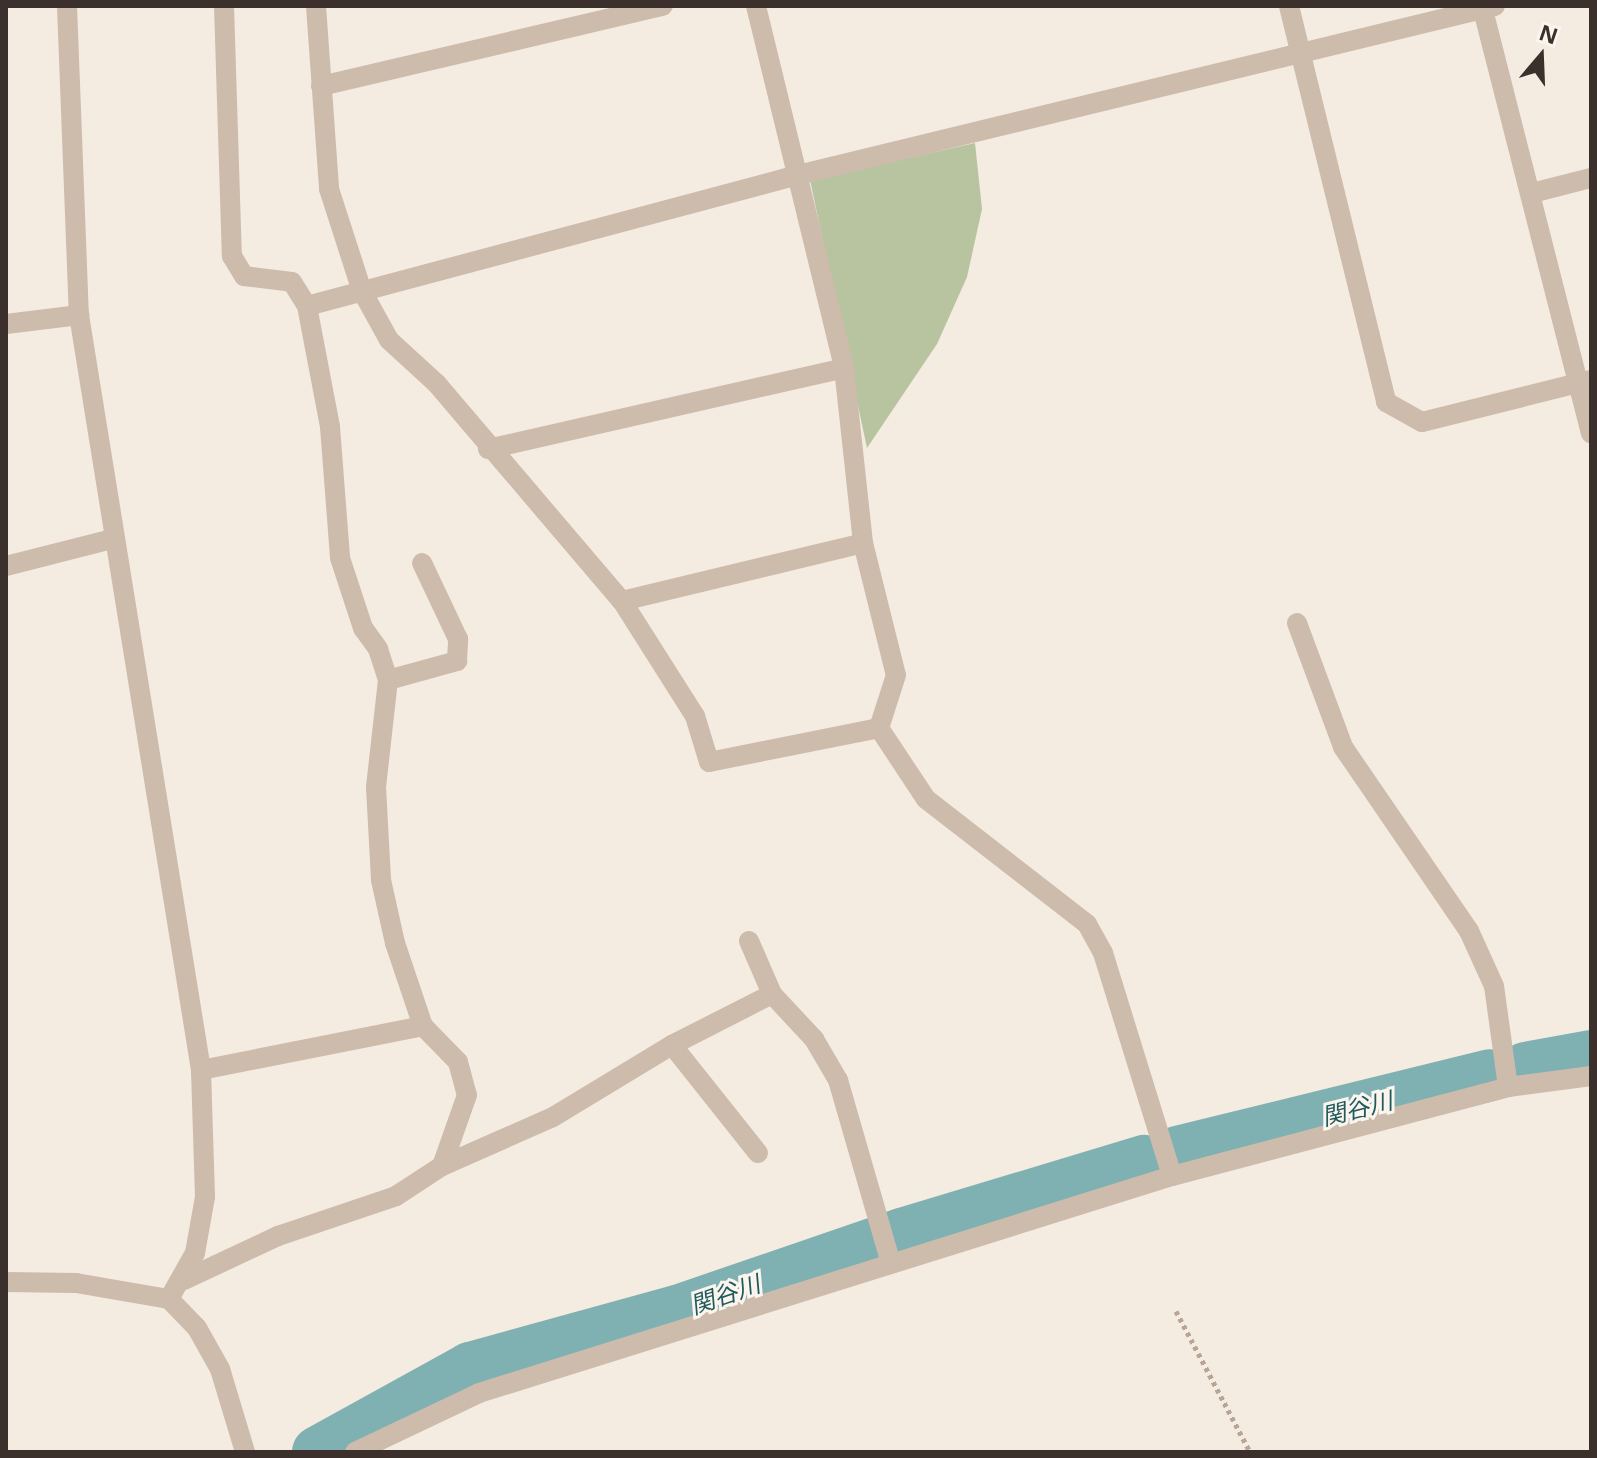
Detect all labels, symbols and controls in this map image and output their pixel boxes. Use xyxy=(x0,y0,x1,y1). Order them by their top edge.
north arrow xyxy=(1501,16,1581,96)
text: N xyxy=(1535,16,1562,50)
water label: 関谷川 xyxy=(1319,1085,1395,1131)
water label: 関谷川 xyxy=(686,1269,764,1319)

